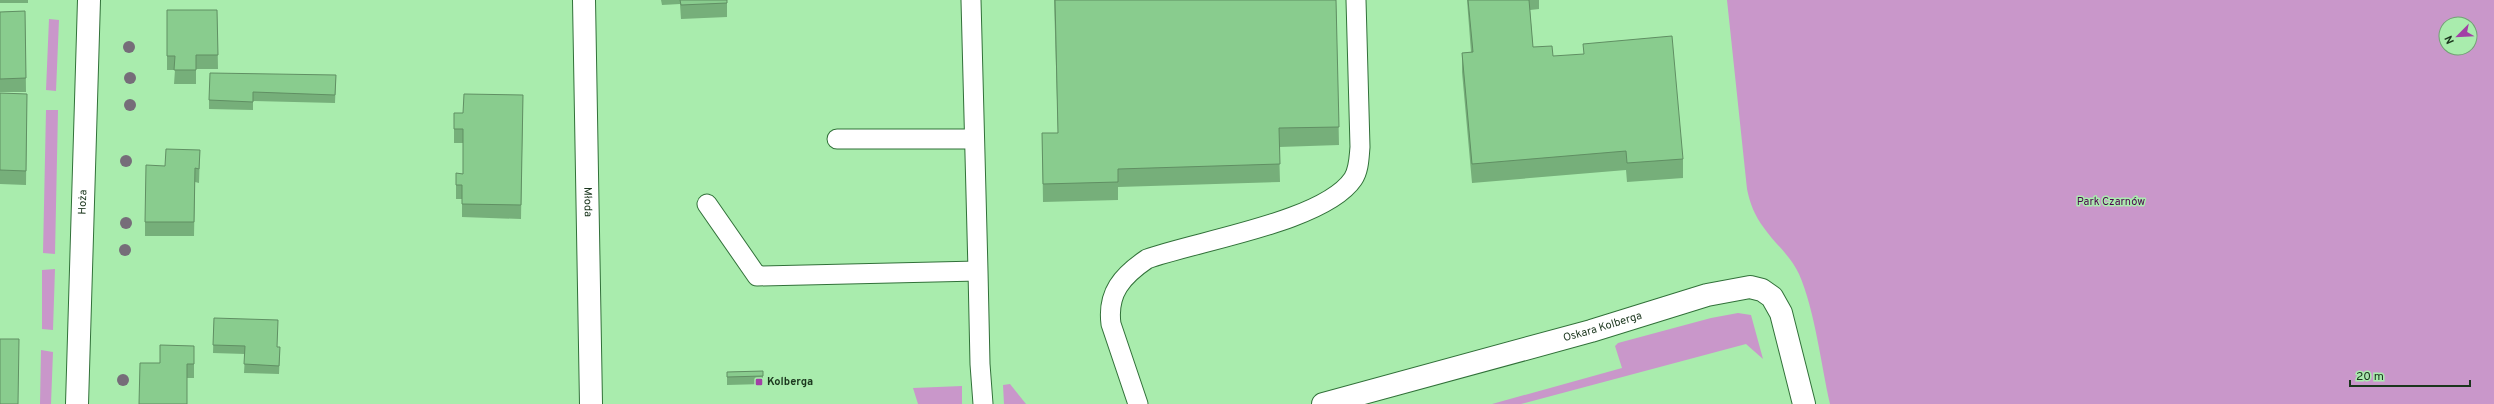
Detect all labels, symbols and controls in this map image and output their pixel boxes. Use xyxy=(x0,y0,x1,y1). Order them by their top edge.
north arrow xyxy=(2438,16,2478,56)
text: N xyxy=(2442,33,2458,46)
street label: Młoda xyxy=(580,187,595,217)
street label: Hoża xyxy=(76,189,90,215)
park label: Park Czarnów xyxy=(2077,195,2145,209)
street label: Oskara Kolberga xyxy=(1562,309,1644,345)
scale bar xyxy=(2350,362,2470,388)
text: 20 m xyxy=(2356,369,2384,385)
place label: Kolberga xyxy=(767,375,813,389)
marker: Kolberga xyxy=(754,377,764,387)

